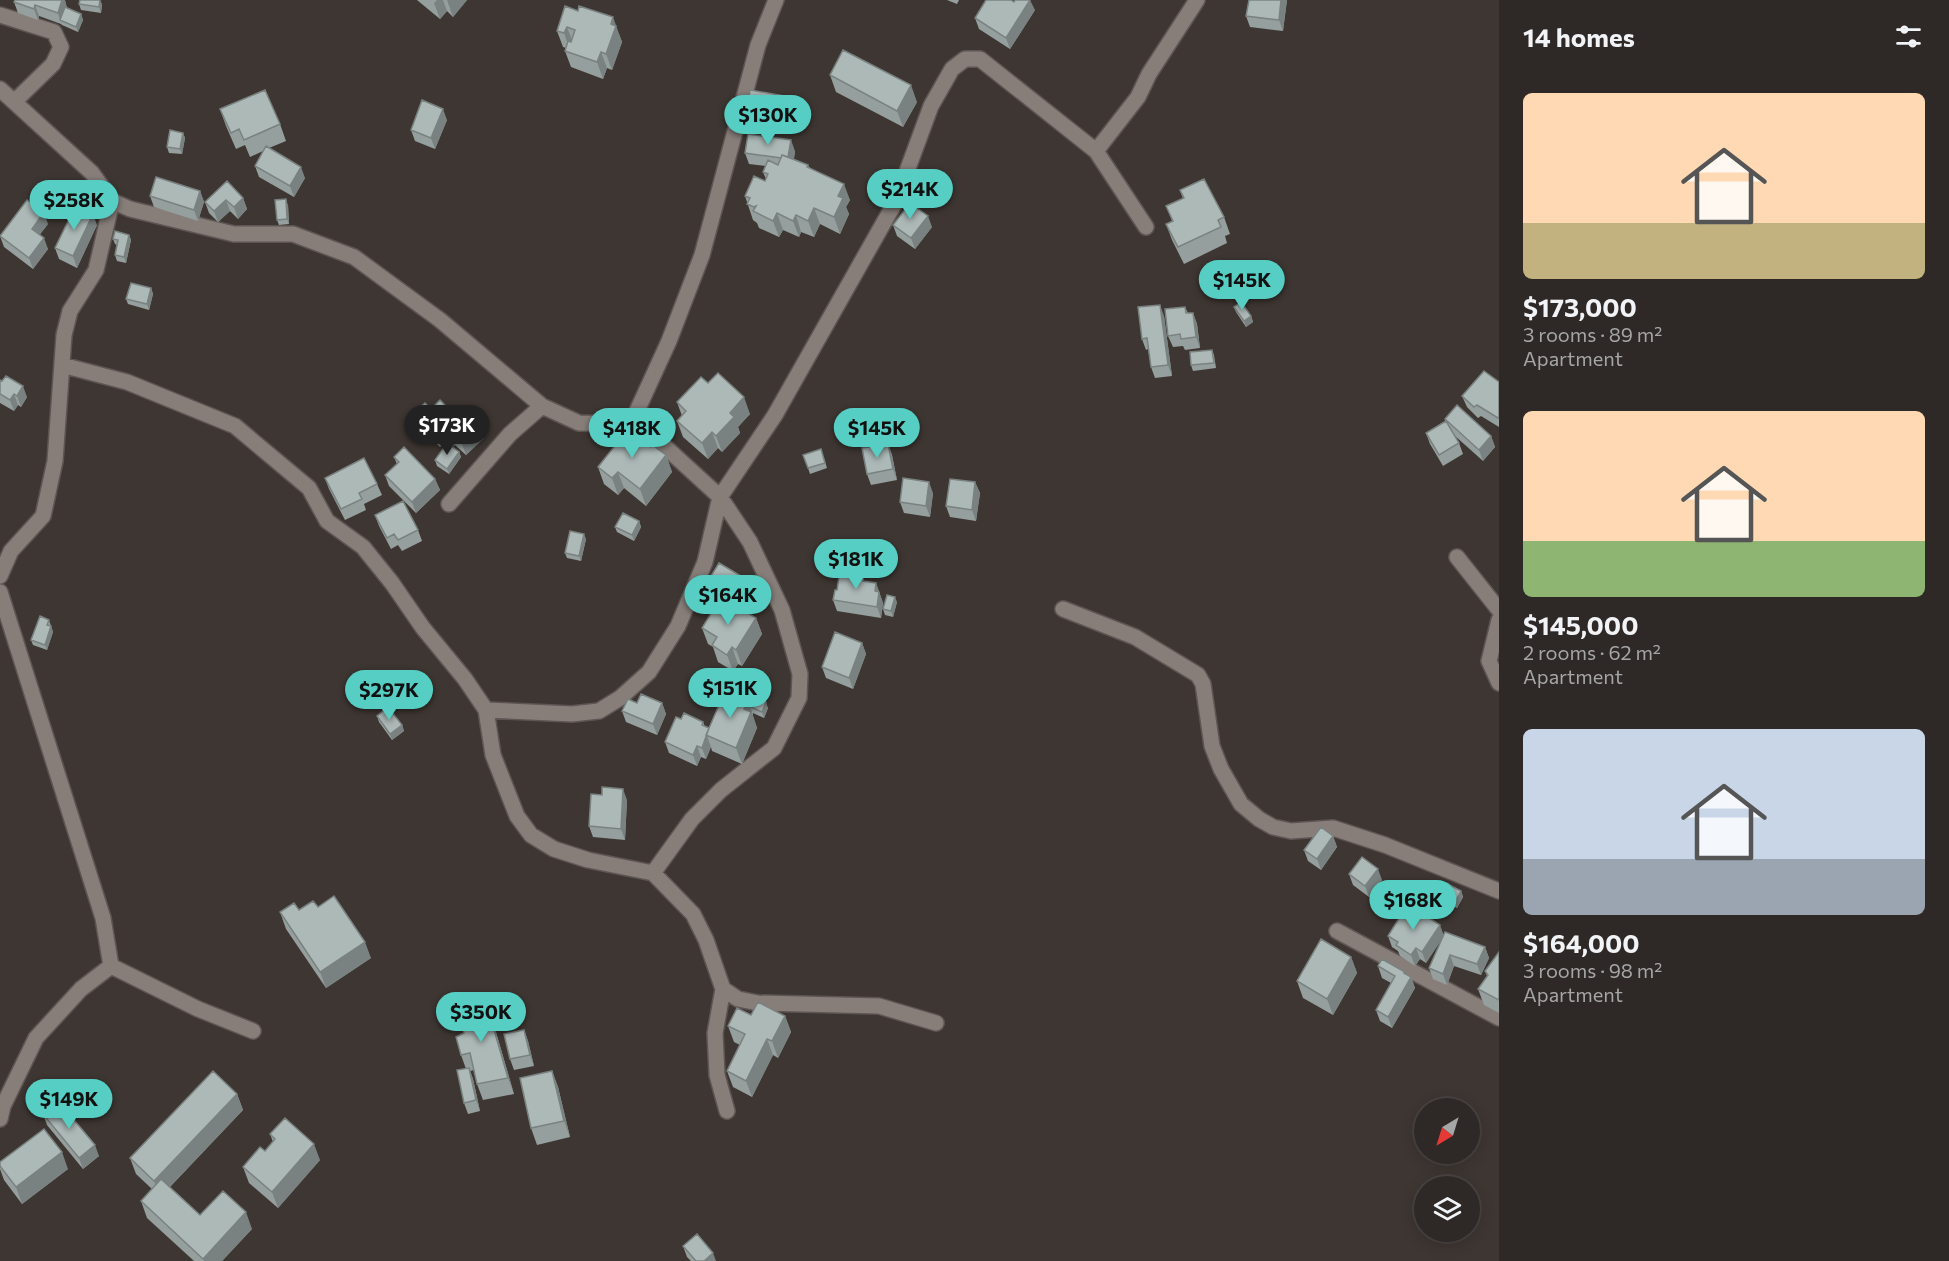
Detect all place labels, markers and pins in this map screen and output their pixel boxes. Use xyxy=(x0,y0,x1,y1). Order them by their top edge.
pin: $130K xyxy=(726,95,810,146)
pin: $214K xyxy=(868,169,952,220)
pin: $258K xyxy=(32,180,116,231)
pin: $145K xyxy=(1200,260,1284,311)
pin: $173K xyxy=(405,405,489,456)
pin: $418K xyxy=(590,408,674,459)
pin: $145K xyxy=(835,408,919,459)
pin: $181K xyxy=(814,539,898,590)
pin: $164K xyxy=(686,575,770,626)
pin: $151K xyxy=(688,668,772,719)
pin: $297K xyxy=(347,670,431,721)
pin: $168K xyxy=(1371,880,1455,931)
pin: $350K xyxy=(439,992,523,1043)
pin: $149K xyxy=(27,1079,111,1130)

